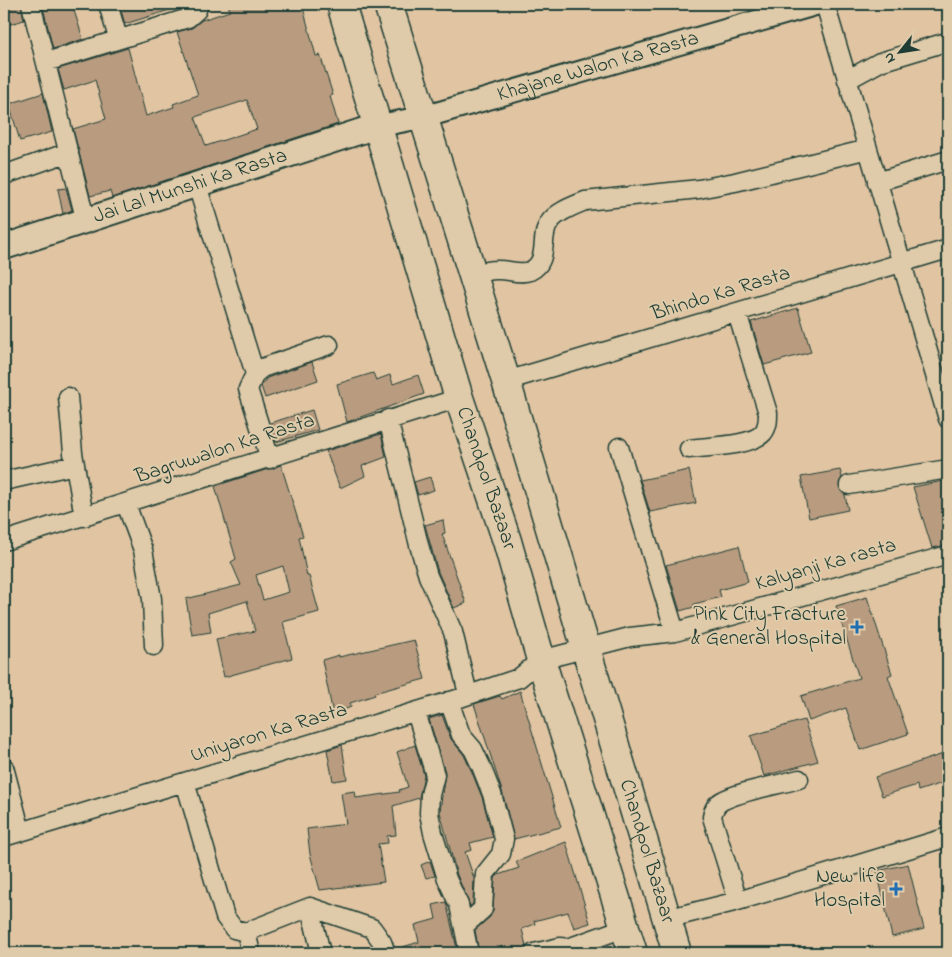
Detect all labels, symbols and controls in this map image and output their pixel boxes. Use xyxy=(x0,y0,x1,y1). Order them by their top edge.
street label: Khajane Walon Ka Rasta xyxy=(494,24,702,110)
north arrow xyxy=(874,28,924,78)
text: N xyxy=(879,48,901,67)
street label: Jai Lal Munshi Ka Rasta xyxy=(90,141,291,232)
street label: Bhindo Ka Rasta xyxy=(647,259,794,330)
street label: Chandpol Bazaar xyxy=(448,403,524,554)
street label: Bagruwalon Ka Rasta xyxy=(130,406,319,494)
street label: Kalyanji Ka rasta xyxy=(752,531,901,601)
place label: Pink City Fracture & General Hospital xyxy=(691,600,847,654)
marker: Pink City Fracture & General Hospital xyxy=(850,620,864,634)
street label: Uniyaron Ka Rasta xyxy=(187,695,352,773)
street label: Chandpol Bazaar xyxy=(611,776,682,928)
place label: New life Hospital xyxy=(814,862,886,916)
marker: New life Hospital xyxy=(889,882,903,896)

